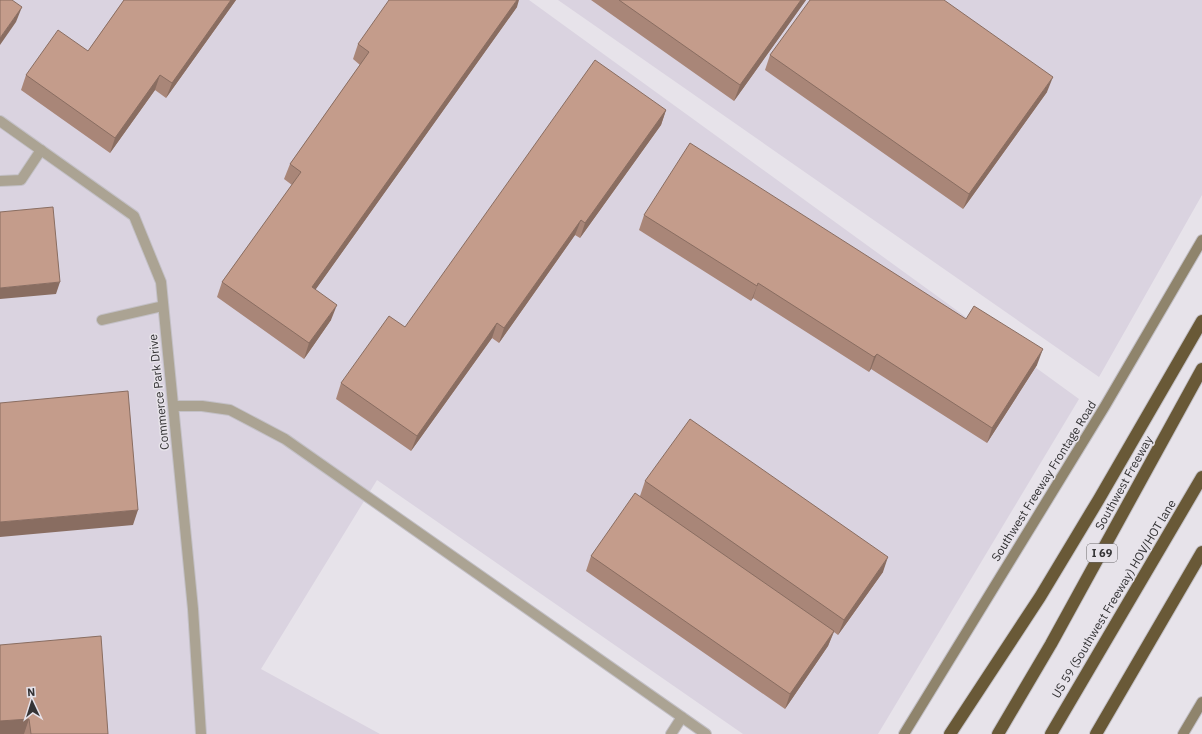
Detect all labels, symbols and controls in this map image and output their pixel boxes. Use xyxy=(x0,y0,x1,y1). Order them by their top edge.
street label: Commerce Park Drive xyxy=(145,333,172,451)
street label: Southwest Freeway Frontage Road xyxy=(988,398,1099,564)
street label: Southwest Freeway xyxy=(1091,433,1156,532)
street label: US 59 (Southwest Freeway) HOV/HOT lane xyxy=(1048,496,1179,701)
road number: I 69 xyxy=(1087,544,1117,562)
north arrow xyxy=(12,682,52,722)
text: N xyxy=(27,685,36,699)

